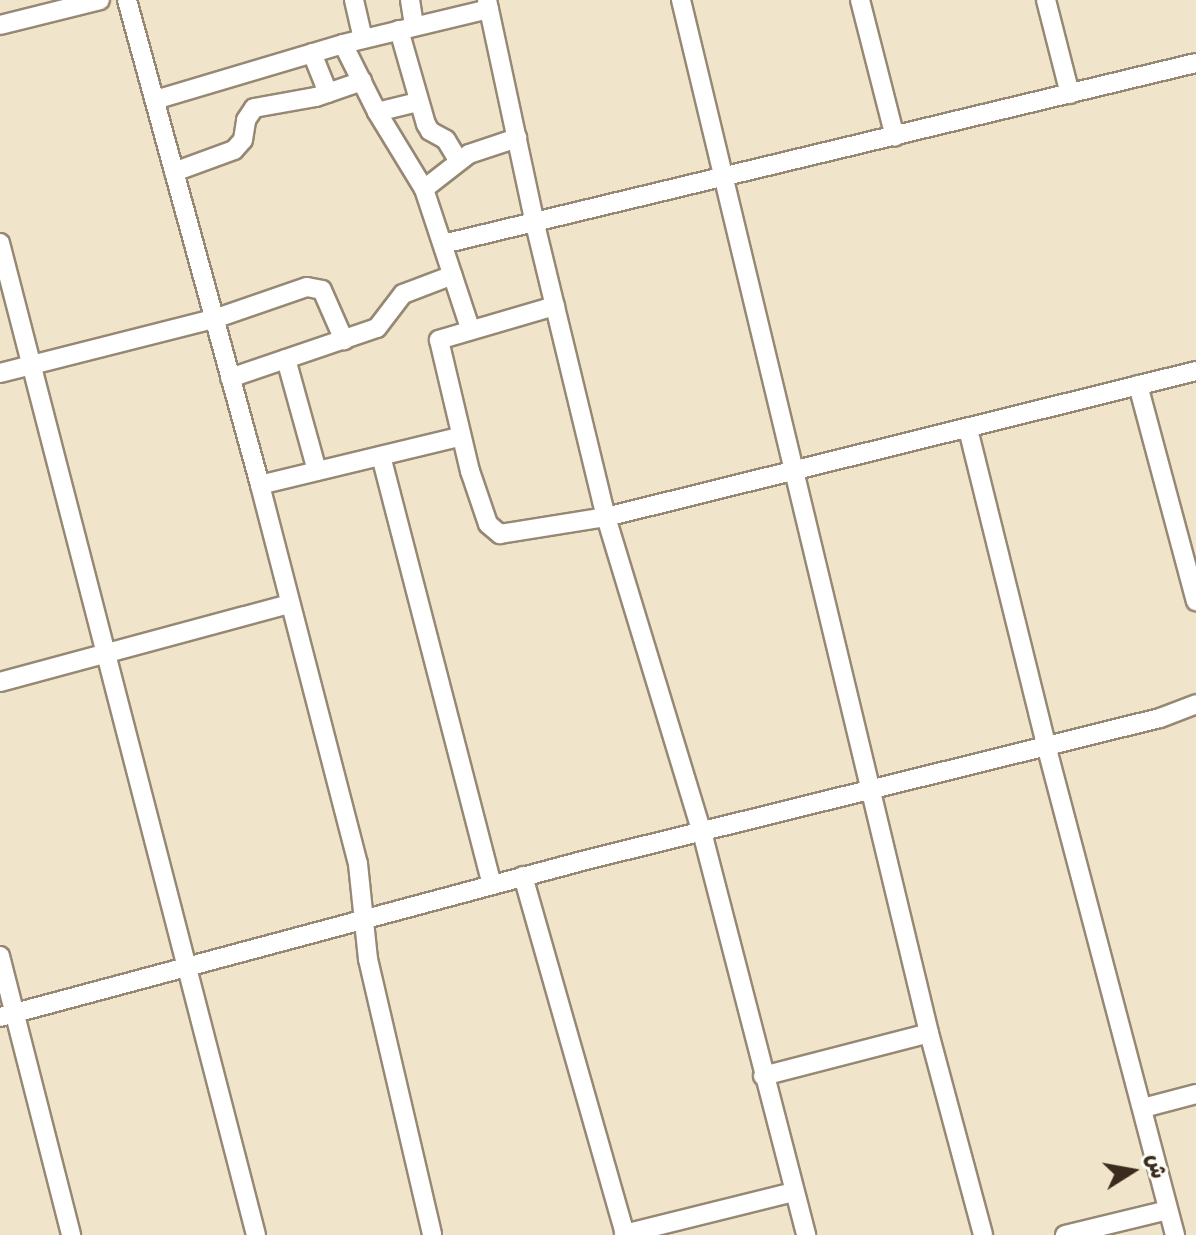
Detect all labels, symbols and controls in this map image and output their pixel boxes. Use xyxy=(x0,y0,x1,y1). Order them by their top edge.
north arrow xyxy=(1092,1131,1172,1211)
text: ش xyxy=(1139,1151,1174,1181)

